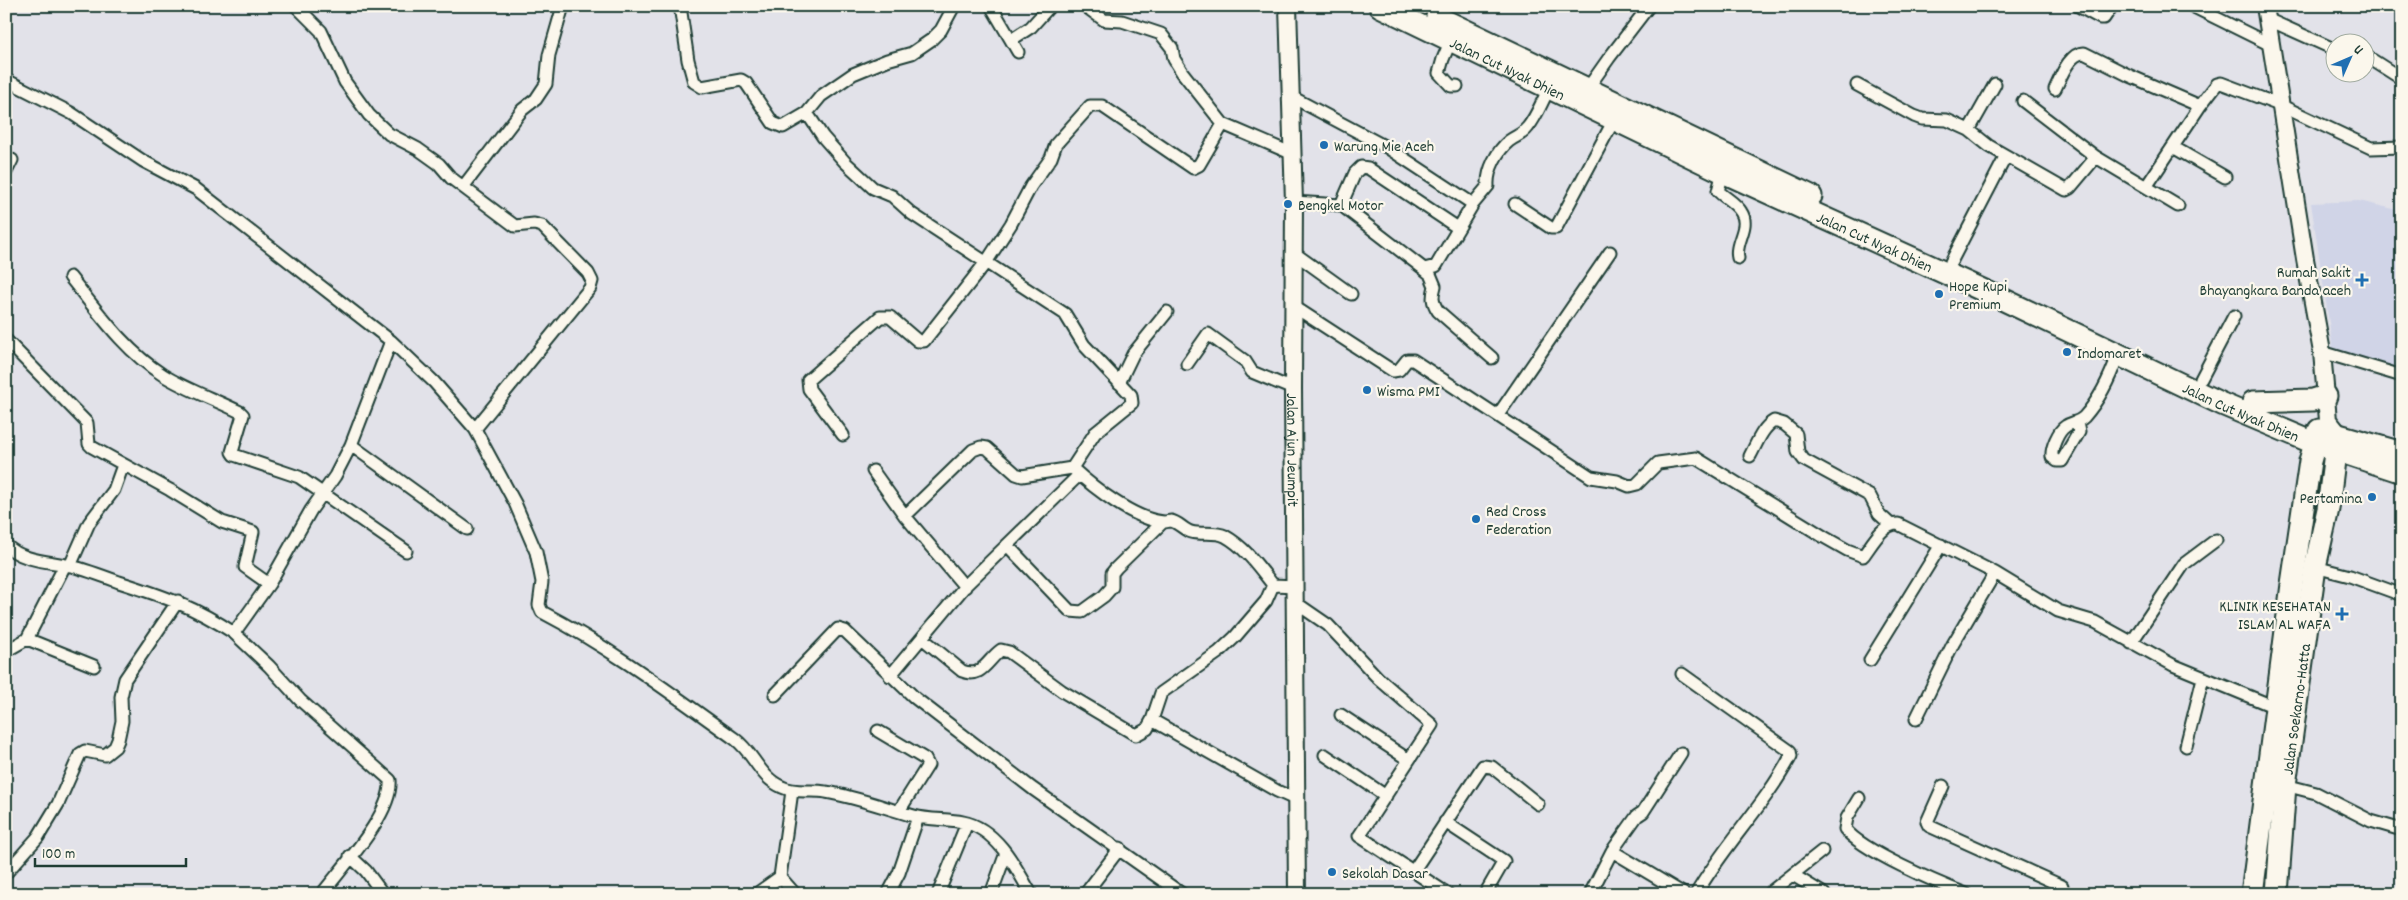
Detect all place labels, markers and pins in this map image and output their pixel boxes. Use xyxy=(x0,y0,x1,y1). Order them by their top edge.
place label: Warung Mie Aceh xyxy=(1334,136,1434,159)
marker: Warung Mie Aceh xyxy=(1318,139,1330,151)
place label: Bengkel Motor xyxy=(1298,195,1384,218)
marker: Bengkel Motor xyxy=(1282,198,1294,210)
place label: Rumah Sakit Bhayangkara Banda aceh xyxy=(2200,262,2351,303)
marker: Rumah Sakit Bhayangkara Banda aceh xyxy=(2355,273,2369,287)
place label: Hope Kupi Premium xyxy=(1949,276,2007,317)
marker: Hope Kupi Premium xyxy=(1933,288,1945,300)
place label: Indomaret xyxy=(2077,343,2141,366)
marker: Indomaret xyxy=(2061,346,2073,358)
place label: Wisma PMI xyxy=(1377,381,1440,404)
marker: Wisma PMI xyxy=(1361,384,1373,396)
place label: Pertamina xyxy=(2300,488,2362,511)
marker: Pertamina xyxy=(2366,491,2378,503)
place label: Red Cross Federation xyxy=(1486,501,1552,542)
marker: Red Cross Federation xyxy=(1470,513,1482,525)
place label: KLINIK KESEHATAN ISLAM AL WAFA xyxy=(2219,596,2331,637)
marker: KLINIK KESEHATAN ISLAM AL WAFA xyxy=(2335,607,2349,621)
place label: Sekolah Dasar xyxy=(1342,863,1428,886)
marker: Sekolah Dasar xyxy=(1326,866,1338,878)

